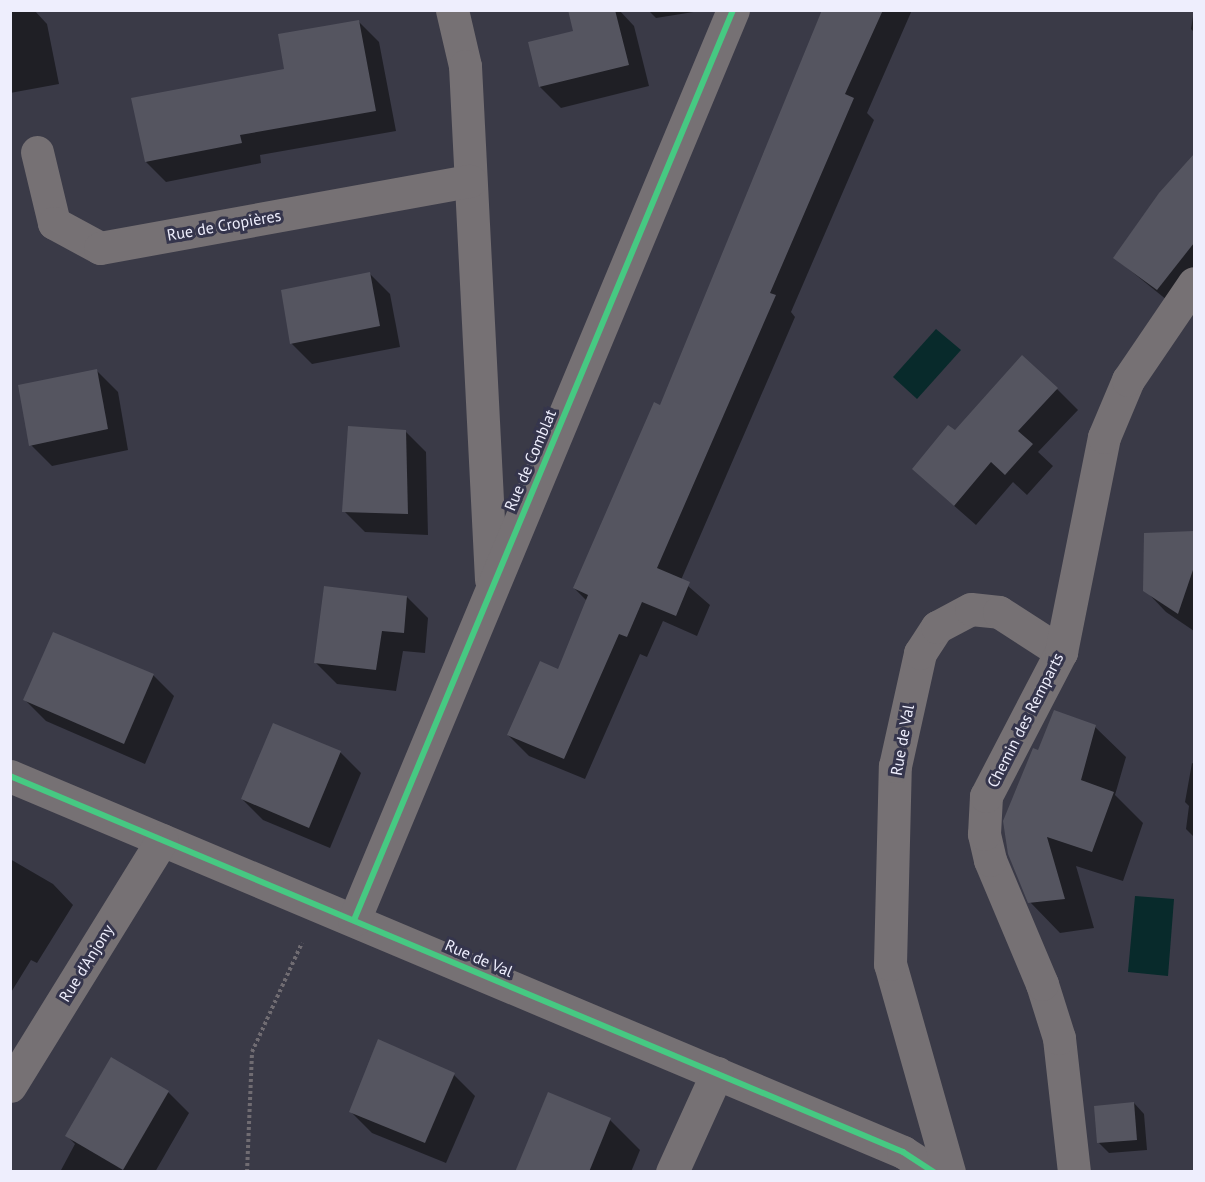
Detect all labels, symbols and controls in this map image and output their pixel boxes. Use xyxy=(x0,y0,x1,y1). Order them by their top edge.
street label: Rue de Cropières xyxy=(165,206,283,244)
street label: Rue de Comblat xyxy=(500,406,560,514)
street label: Chemin des Remparts xyxy=(983,649,1067,791)
street label: Rue de Val xyxy=(886,703,918,777)
street label: Rue d'Anjony xyxy=(55,921,117,1005)
street label: Rue de Val xyxy=(442,935,516,981)

